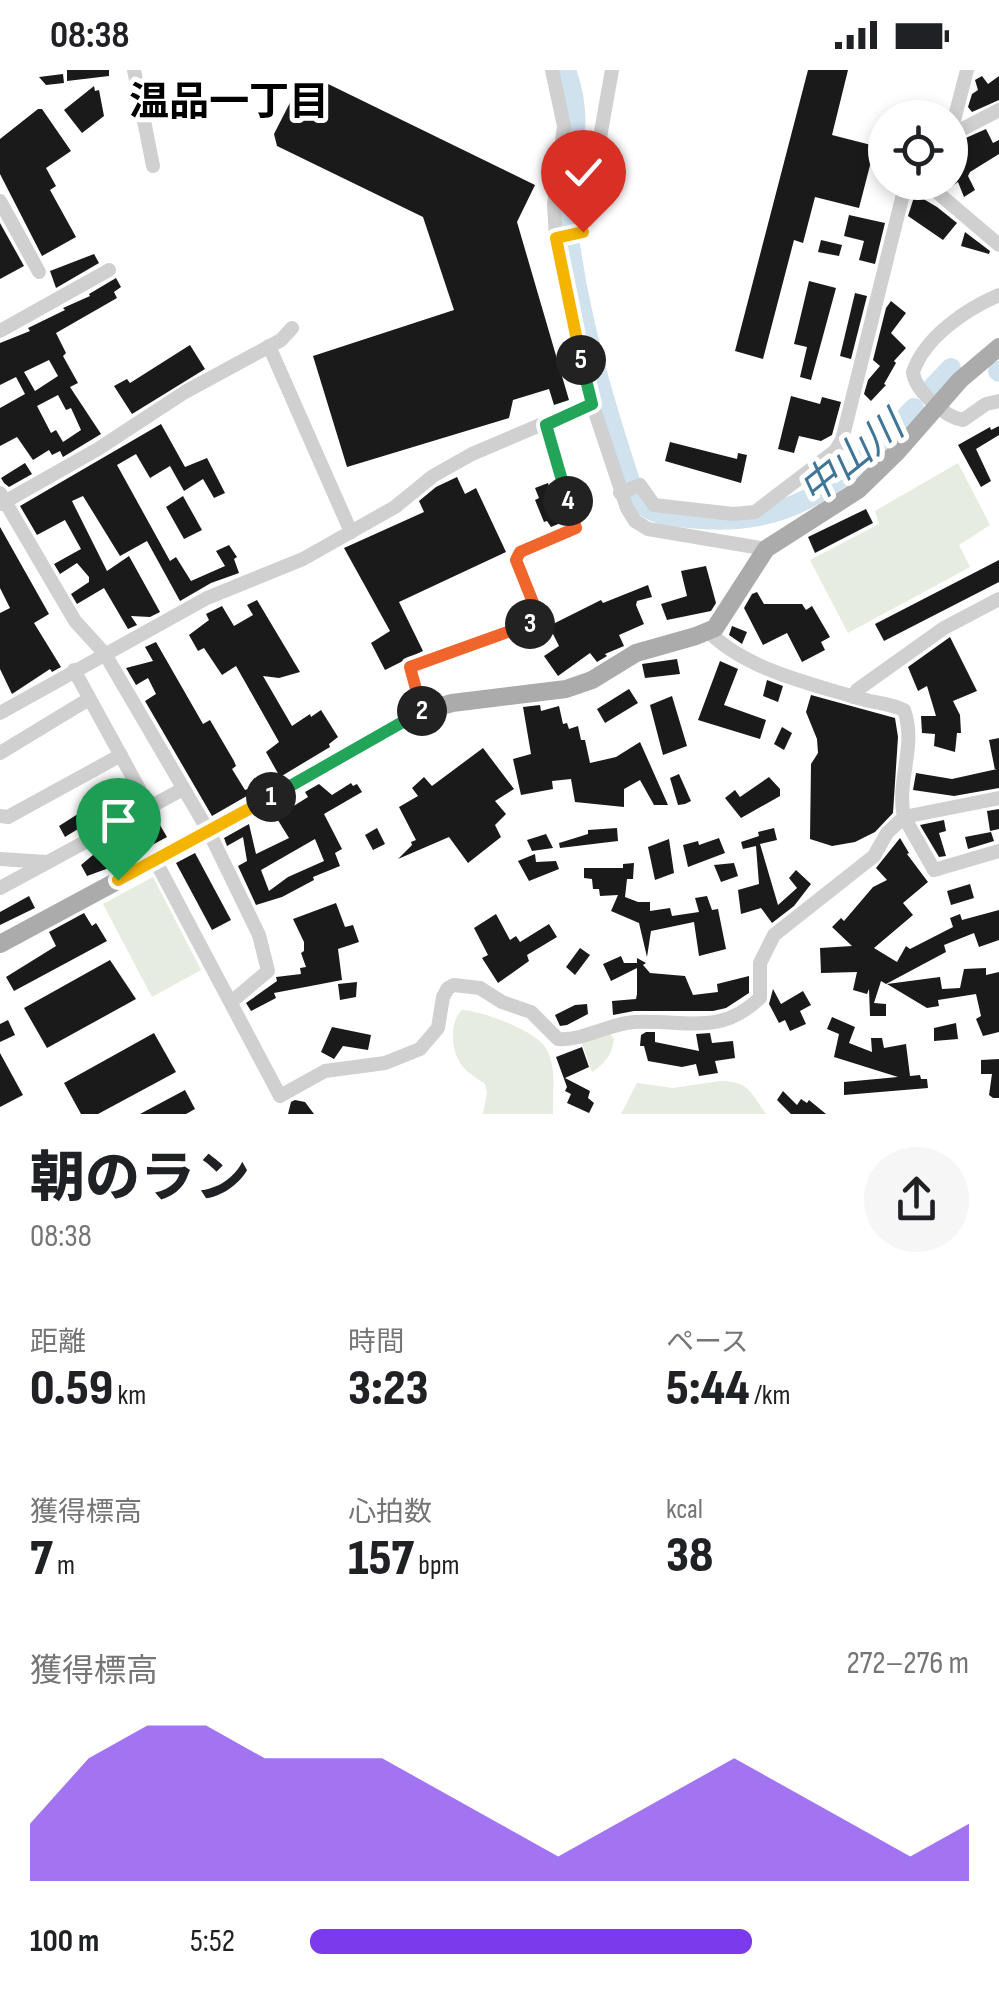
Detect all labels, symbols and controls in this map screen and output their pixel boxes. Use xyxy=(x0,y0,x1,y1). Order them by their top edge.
text: 08:38 xyxy=(50,13,129,58)
district label: 温品一丁目 xyxy=(129,79,329,127)
map controls xyxy=(868,100,968,200)
button: locate xyxy=(868,100,968,200)
pin xyxy=(541,130,626,233)
icon: check xyxy=(556,145,611,200)
pin: 5 xyxy=(556,335,606,385)
text: 5 xyxy=(575,343,587,376)
water label: 中山川 xyxy=(790,400,917,515)
pin: 4 xyxy=(543,476,593,526)
text: 4 xyxy=(561,484,575,517)
pin: 3 xyxy=(505,599,555,649)
text: 3 xyxy=(524,607,536,640)
pin: 2 xyxy=(397,686,447,736)
text: 2 xyxy=(416,694,428,727)
pin: 1 xyxy=(246,772,296,822)
pin xyxy=(76,778,161,881)
text: 1 xyxy=(266,780,276,813)
icon: arrive xyxy=(91,793,146,848)
text: 朝のラン xyxy=(30,1146,250,1213)
button: share xyxy=(864,1147,969,1252)
text: 08:38 xyxy=(30,1217,92,1256)
text: 距離 xyxy=(30,1326,86,1359)
text: 時間 xyxy=(348,1326,404,1359)
text: ペース xyxy=(666,1326,749,1359)
text: 0.59 xyxy=(30,1359,113,1419)
text: 3:23 xyxy=(348,1359,429,1419)
text: 5:44 xyxy=(666,1359,750,1419)
text: km xyxy=(113,1379,146,1412)
text: /km xyxy=(750,1379,791,1412)
text: kcal xyxy=(666,1493,703,1526)
text: 獲得標高 xyxy=(30,1496,142,1529)
text: 心拍数 xyxy=(348,1496,432,1529)
text: 38 xyxy=(666,1526,713,1586)
text: 7 xyxy=(30,1529,53,1589)
text: 157 xyxy=(348,1529,414,1589)
text: m xyxy=(53,1549,75,1582)
text: bpm xyxy=(414,1549,460,1582)
text: 272–276 m xyxy=(846,1644,969,1683)
text: 獲得標高 xyxy=(30,1652,158,1691)
text: 100 m xyxy=(30,1922,99,1961)
text: 5:52 xyxy=(190,1922,235,1961)

